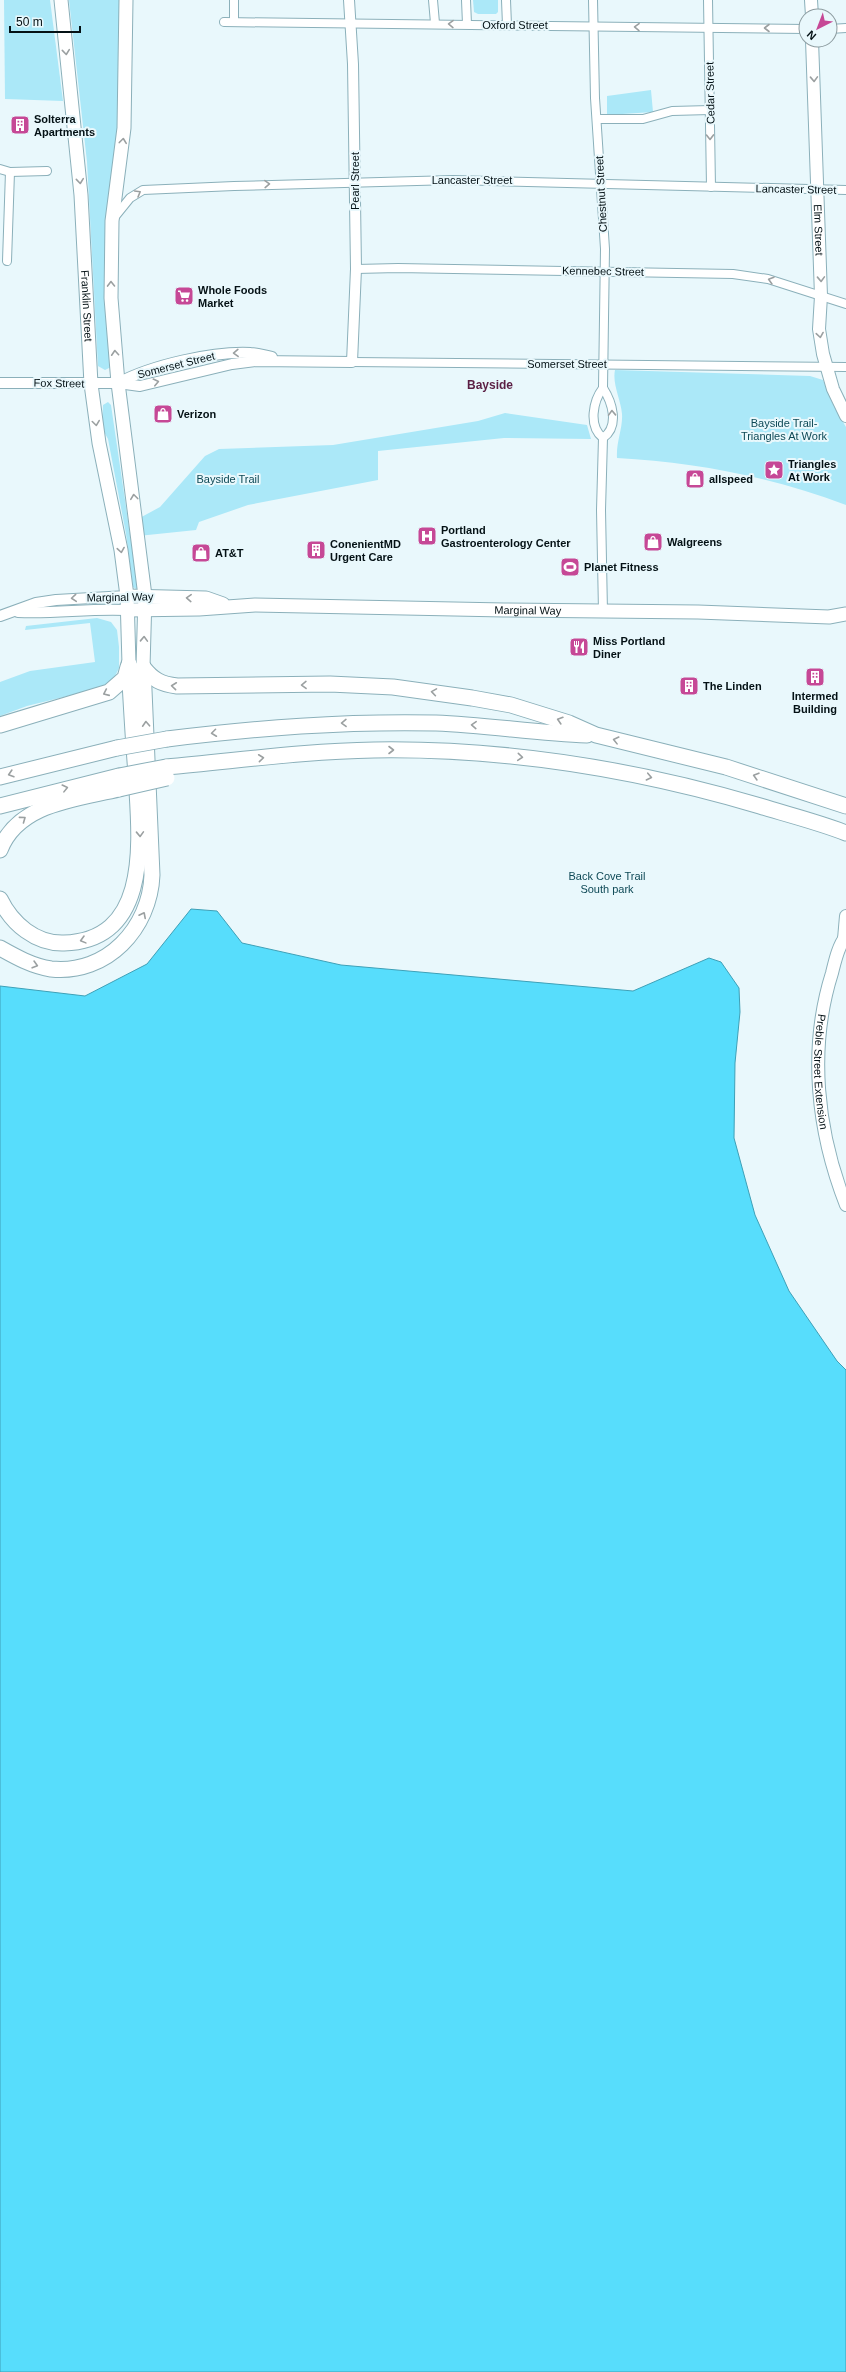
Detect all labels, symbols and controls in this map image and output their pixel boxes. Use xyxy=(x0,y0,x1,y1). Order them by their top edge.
scale bar xyxy=(10,8,80,34)
north arrow xyxy=(798,8,838,48)
text: 50 m xyxy=(16,15,43,29)
one-way arrow xyxy=(448,19,454,28)
street label: Oxford Street xyxy=(482,19,548,31)
one-way arrow xyxy=(634,22,640,31)
one-way arrow xyxy=(764,24,770,32)
text: N xyxy=(804,28,818,43)
one-way arrow xyxy=(61,49,70,55)
street label: Cedar Street xyxy=(703,62,717,124)
one-way arrow xyxy=(809,76,818,82)
place label: Solterra Apartments xyxy=(34,113,95,138)
building icon: Solterra Apartments xyxy=(9,114,31,136)
one-way arrow xyxy=(706,134,714,140)
one-way arrow xyxy=(118,138,127,144)
street label: Pearl Street xyxy=(349,152,361,210)
street label: Chestnut Street xyxy=(593,156,609,232)
street label: Lancaster Street xyxy=(432,174,512,186)
one-way arrow xyxy=(75,178,84,184)
one-way arrow xyxy=(264,180,270,189)
street label: Lancaster Street xyxy=(756,182,836,196)
one-way arrow xyxy=(134,191,141,198)
street label: Elm Street xyxy=(812,204,826,256)
street label: Kennebec Street xyxy=(562,264,644,278)
street label: Franklin Street xyxy=(79,270,95,342)
one-way arrow xyxy=(768,276,775,285)
one-way arrow xyxy=(817,276,825,282)
one-way arrow xyxy=(107,281,115,287)
place label: Whole Foods Market xyxy=(198,284,267,309)
supermarket icon: Whole Foods Market xyxy=(173,285,195,307)
one-way arrow xyxy=(815,332,824,338)
one-way arrow xyxy=(233,349,239,358)
one-way arrow xyxy=(110,350,119,356)
street label: Somerset Street xyxy=(136,350,216,380)
street label: Somerset Street xyxy=(527,358,607,370)
street label: Fox Street xyxy=(34,377,84,389)
one-way arrow xyxy=(153,378,159,386)
district label: Bayside xyxy=(467,378,513,392)
shop icon: Verizon xyxy=(152,403,174,425)
place label: Verizon xyxy=(177,408,216,420)
one-way arrow xyxy=(608,410,616,416)
park label: Bayside Trail- Triangles At Work xyxy=(741,417,828,442)
one-way arrow xyxy=(91,419,100,426)
place label: Triangles At Work xyxy=(788,458,836,483)
place icon: Triangles At Work xyxy=(763,459,785,481)
shop icon: allspeed xyxy=(684,468,706,490)
park label: Bayside Trail xyxy=(197,473,259,485)
place label: allspeed xyxy=(709,473,753,485)
one-way arrow xyxy=(129,494,138,500)
place label: Portland Gastroenterology Center xyxy=(441,524,571,549)
hospital icon: Portland Gastroenterology Center xyxy=(416,525,438,547)
shop icon: Walgreens xyxy=(642,531,664,553)
place label: Walgreens xyxy=(667,536,722,548)
place label: ConenientMD Urgent Care xyxy=(330,538,401,563)
building icon: ConenientMD Urgent Care xyxy=(305,539,327,561)
shop icon: AT&T xyxy=(190,542,212,564)
one-way arrow xyxy=(116,547,125,553)
place label: AT&T xyxy=(215,547,244,559)
sports icon: Planet Fitness xyxy=(559,556,581,578)
place label: Planet Fitness xyxy=(584,561,659,573)
street label: Marginal Way xyxy=(86,590,154,604)
one-way arrow xyxy=(186,593,192,602)
one-way arrow xyxy=(71,594,77,603)
street label: Marginal Way xyxy=(494,604,562,617)
place label: Miss Portland Diner xyxy=(593,635,665,660)
one-way arrow xyxy=(140,636,148,642)
restaurant icon: Miss Portland Diner xyxy=(568,636,590,658)
building icon: Intermed Building xyxy=(804,666,826,688)
building icon: The Linden xyxy=(678,675,700,697)
place label: The Linden xyxy=(703,680,762,692)
one-way arrow xyxy=(171,681,177,690)
one-way arrow xyxy=(301,681,307,689)
one-way arrow xyxy=(102,688,110,696)
one-way arrow xyxy=(430,688,437,697)
place label: Intermed Building xyxy=(792,690,838,715)
one-way arrow xyxy=(557,716,564,725)
one-way arrow xyxy=(341,719,347,727)
one-way arrow xyxy=(141,721,150,727)
one-way arrow xyxy=(471,721,477,730)
one-way arrow xyxy=(211,728,217,737)
one-way arrow xyxy=(613,737,619,745)
one-way arrow xyxy=(388,746,394,754)
one-way arrow xyxy=(517,753,523,762)
one-way arrow xyxy=(258,754,264,763)
one-way arrow xyxy=(8,769,15,778)
one-way arrow xyxy=(753,772,760,781)
one-way arrow xyxy=(646,773,652,781)
one-way arrow xyxy=(61,785,68,793)
one-way arrow xyxy=(19,816,26,824)
one-way arrow xyxy=(135,831,144,837)
park label: Back Cove Trail South park xyxy=(568,870,646,895)
one-way arrow xyxy=(138,912,146,919)
one-way arrow xyxy=(80,935,87,944)
one-way arrow xyxy=(32,960,39,969)
street label: Preble Street Extension xyxy=(812,1013,830,1130)

